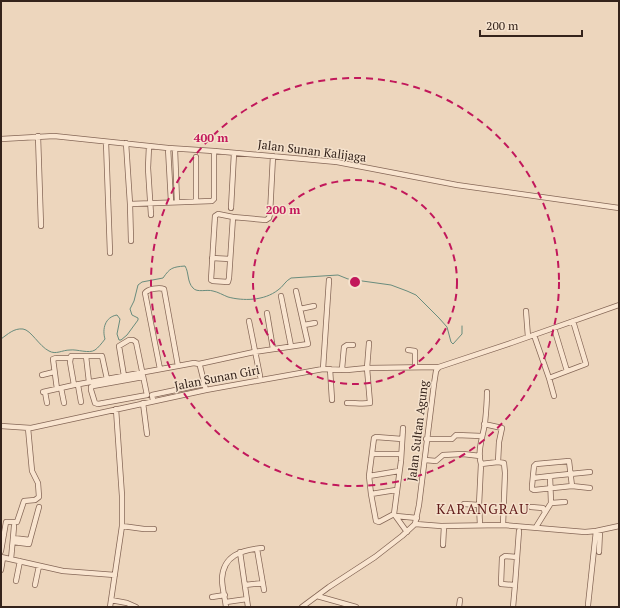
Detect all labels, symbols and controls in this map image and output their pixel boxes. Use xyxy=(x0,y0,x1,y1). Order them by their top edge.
scale bar xyxy=(480,12,582,38)
text: 200 m xyxy=(486,18,519,33)
text: 400 m xyxy=(194,130,228,145)
street label: Jalan Sunan Kalijaga xyxy=(257,136,367,165)
text: 200 m xyxy=(266,202,300,217)
centre of rings xyxy=(348,275,362,289)
street label: Jalan Sunan Giri xyxy=(173,362,261,393)
street label: Jalan Sultan Agung xyxy=(404,379,431,482)
district label: KARANGRAU xyxy=(436,499,530,518)

